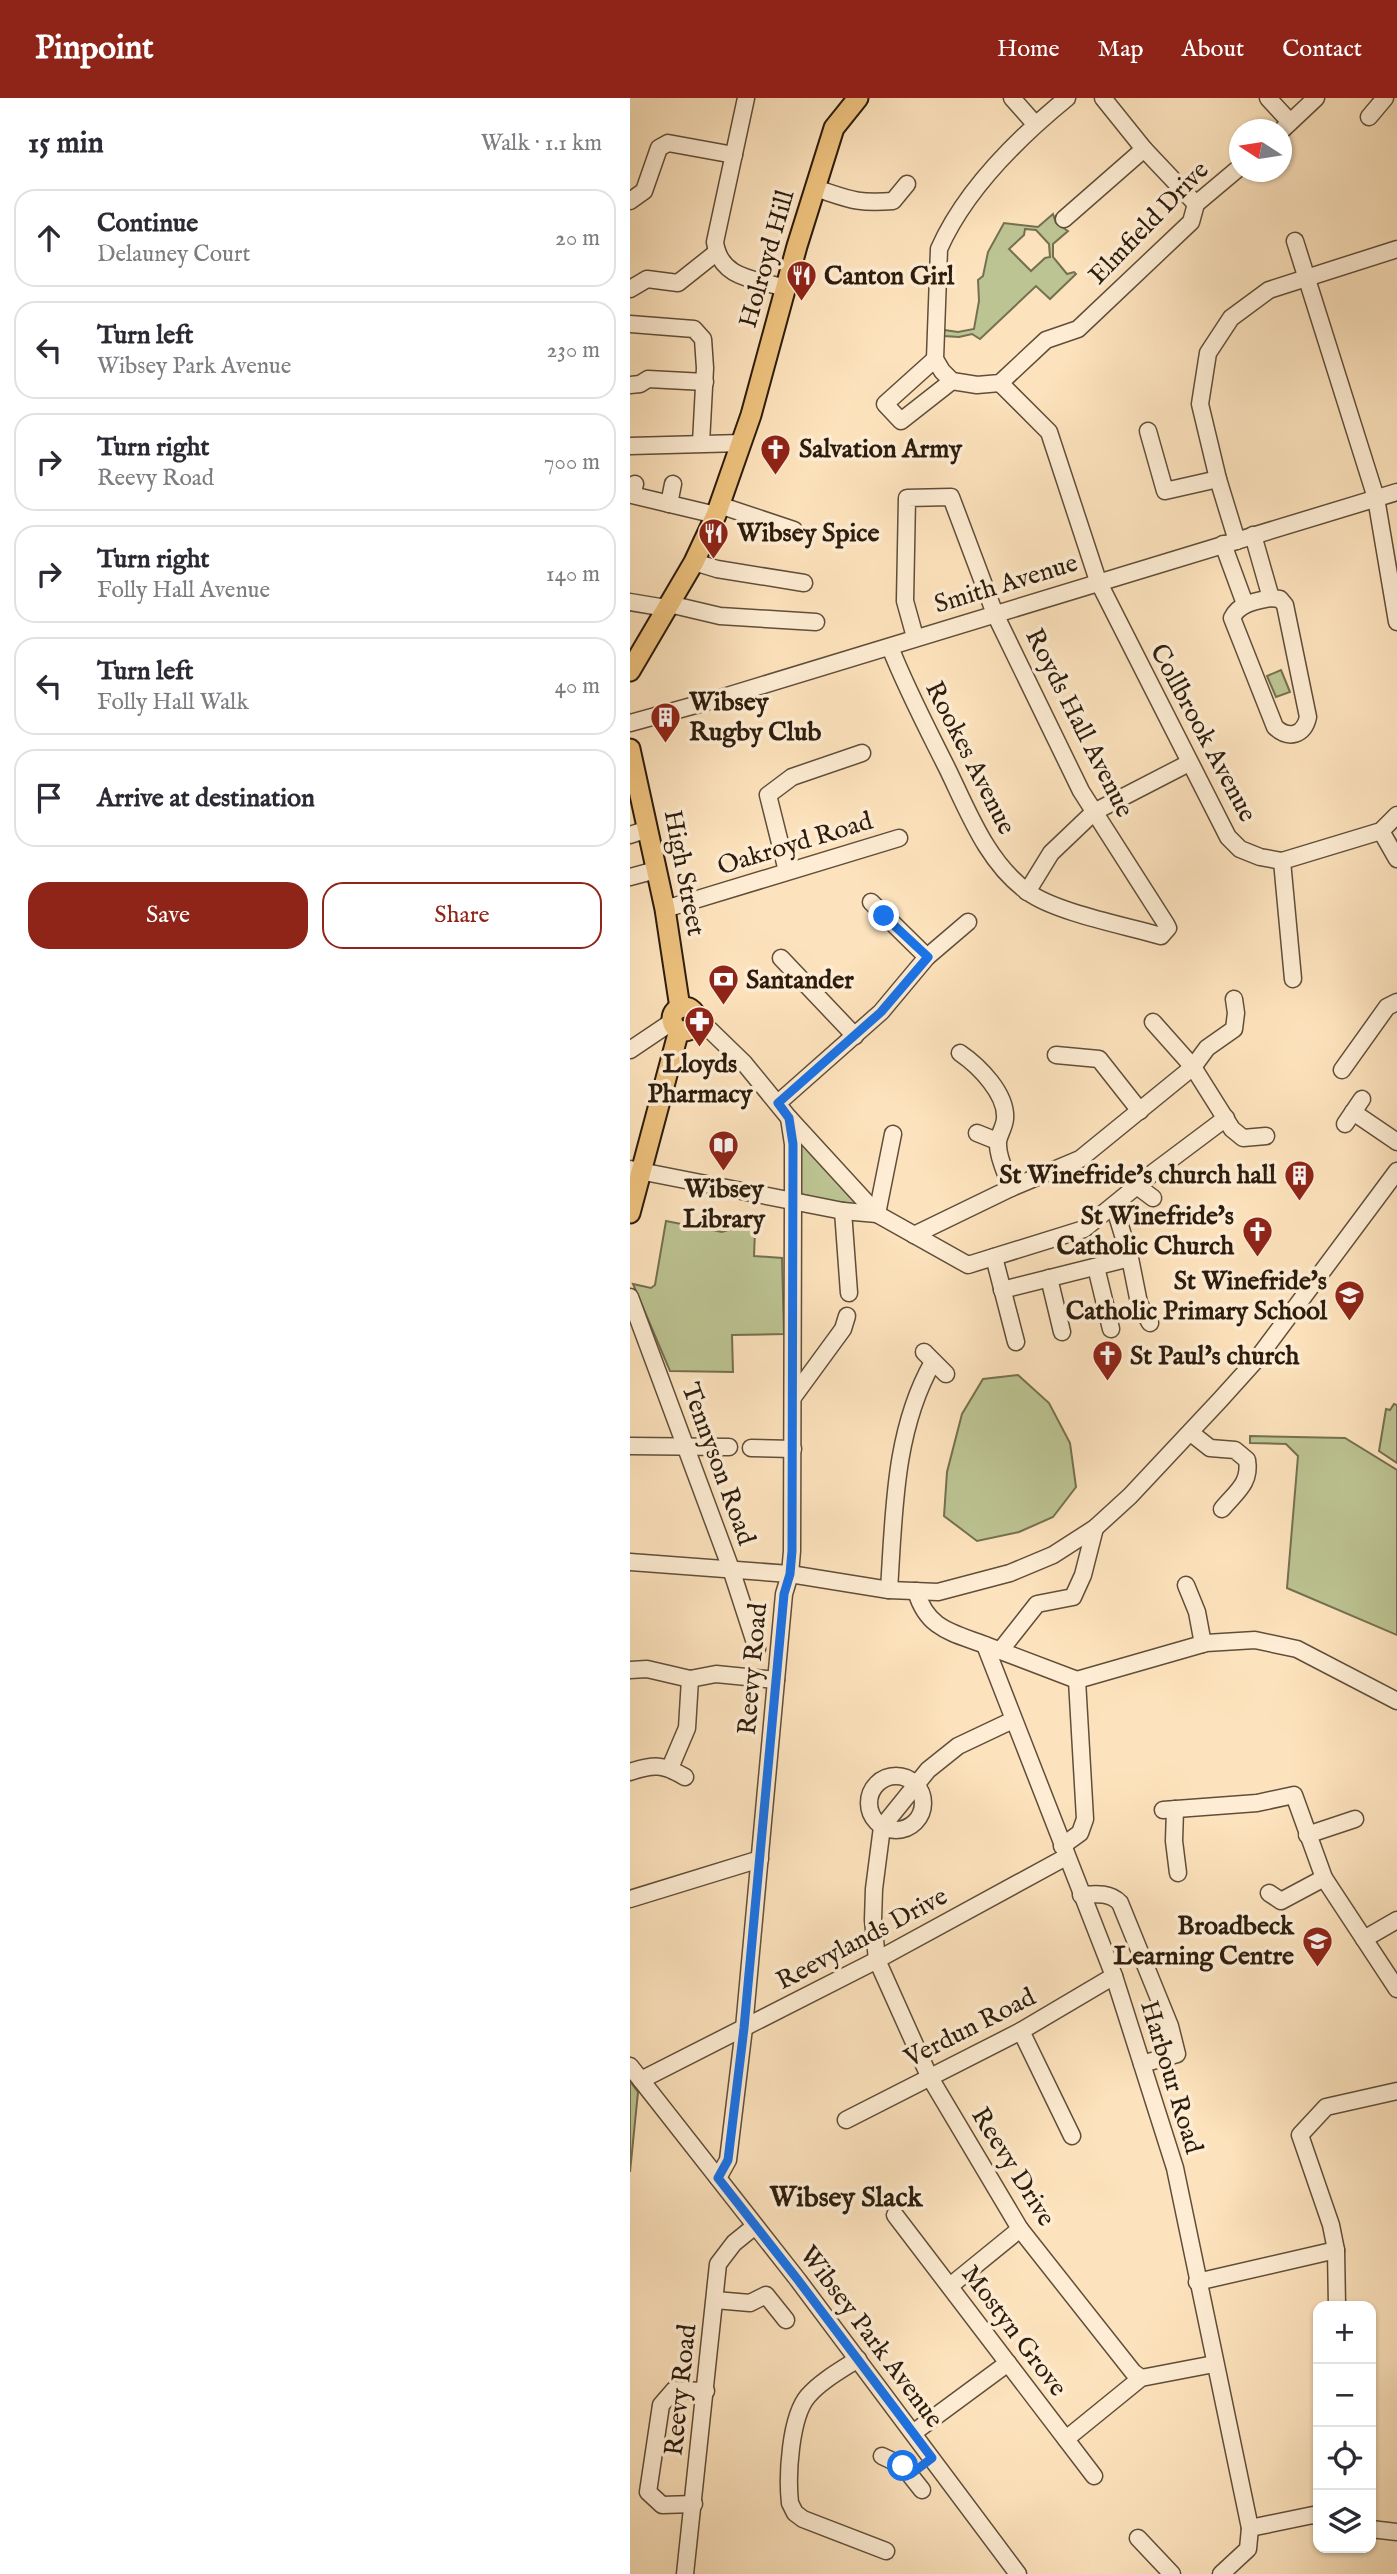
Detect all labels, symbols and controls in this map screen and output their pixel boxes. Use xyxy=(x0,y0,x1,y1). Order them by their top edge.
text: Pinpoint xyxy=(35,28,154,70)
text: Home xyxy=(997,34,1060,65)
text: Map xyxy=(1098,34,1144,65)
text: About xyxy=(1182,34,1244,65)
text: Contact xyxy=(1282,34,1362,65)
north arrow xyxy=(1229,119,1292,182)
text: 15 min xyxy=(28,125,104,163)
text: Walk · 1.1 km xyxy=(481,129,602,158)
street label: Elmfield Drive xyxy=(1082,154,1216,292)
street label: Holroyd Hill xyxy=(732,186,803,332)
text: Continue xyxy=(97,207,198,240)
icon: ahead xyxy=(30,219,68,257)
text: 20 m xyxy=(555,224,600,253)
text: Delauney Court xyxy=(97,240,250,269)
restaurant icon: Canton Girl xyxy=(784,259,818,303)
place label: Canton Girl xyxy=(824,260,955,293)
text: Turn left xyxy=(97,319,194,352)
icon: left xyxy=(30,331,68,369)
text: 230 m xyxy=(547,336,600,365)
text: Wibsey Park Avenue xyxy=(97,352,291,381)
text: Turn right xyxy=(97,431,210,464)
church icon: Salvation Army xyxy=(759,432,793,476)
place label: Salvation Army xyxy=(799,433,963,466)
icon: right xyxy=(30,443,68,481)
text: 700 m xyxy=(544,448,600,477)
text: Reevy Road xyxy=(97,464,214,493)
restaurant icon: Wibsey Spice xyxy=(697,516,731,560)
place label: Wibsey Spice xyxy=(736,517,879,550)
text: Turn right xyxy=(97,543,210,576)
street label: Smith Avenue xyxy=(930,547,1082,621)
icon: right xyxy=(30,555,68,593)
text: 140 m xyxy=(546,560,600,589)
text: Folly Hall Avenue xyxy=(97,576,270,605)
street label: Royds Hall Avenue xyxy=(1017,623,1141,823)
street label: Collbrook Avenue xyxy=(1142,638,1264,828)
text: Turn left xyxy=(97,655,194,688)
icon: left xyxy=(30,667,68,705)
text: 40 m xyxy=(555,672,600,701)
street label: Rookes Avenue xyxy=(917,676,1023,840)
place label: Wibsey Rugby Club xyxy=(688,686,821,749)
text: Folly Hall Walk xyxy=(97,688,249,717)
building icon: Wibsey Rugby Club xyxy=(649,700,683,744)
icon: arrive xyxy=(30,779,68,817)
text: Arrive at destination xyxy=(97,782,315,815)
street label: Oakroyd Road xyxy=(713,805,877,883)
street label: High Street xyxy=(656,807,712,939)
button: Save xyxy=(28,882,308,949)
button: Share xyxy=(322,882,602,949)
route end xyxy=(868,900,899,931)
bank icon: Santander xyxy=(706,963,740,1007)
place label: Santander xyxy=(746,964,854,997)
pharmacy icon: Lloyds Pharmacy xyxy=(683,1004,717,1048)
place label: Lloyds Pharmacy xyxy=(648,1048,754,1111)
library icon: Wibsey Library xyxy=(707,1129,741,1173)
building icon: St Winefride's church hall xyxy=(1282,1158,1316,1202)
place label: St Winefride's church hall xyxy=(999,1159,1277,1192)
place label: Wibsey Library xyxy=(683,1173,766,1236)
place label: St Winefride's Catholic Church xyxy=(1057,1200,1235,1263)
church icon: St Winefride's Catholic Church xyxy=(1240,1214,1274,1258)
place label: St Winefride's Catholic Primary School xyxy=(1066,1265,1328,1328)
school or university icon: St Winefride's Catholic Primary School xyxy=(1333,1279,1367,1323)
church icon: St Paul's church xyxy=(1090,1339,1124,1383)
place label: St Paul's church xyxy=(1130,1340,1300,1373)
street label: Tennyson Road xyxy=(673,1378,763,1550)
street label: Reevy Road xyxy=(731,1602,775,1736)
street label: Reevylands Drive xyxy=(771,1880,953,1998)
place label: Broadbeck Learning Centre xyxy=(1113,1910,1295,1973)
school or university icon: Broadbeck Learning Centre xyxy=(1300,1924,1334,1968)
street label: Verdun Road xyxy=(898,1981,1041,2076)
street label: Harbour Road xyxy=(1132,1996,1210,2158)
street label: Reevy Drive xyxy=(963,2101,1063,2233)
district label: Wibsey Slack xyxy=(769,2181,923,2216)
street label: Wibsey Park Avenue xyxy=(792,2239,950,2435)
street label: Mostyn Grove xyxy=(954,2259,1074,2403)
map controls xyxy=(1313,2301,1376,2553)
button: + xyxy=(1313,2301,1376,2364)
street label: Reevy Road xyxy=(658,2322,704,2458)
button: − xyxy=(1313,2364,1376,2427)
button: locate xyxy=(1313,2427,1376,2490)
route start xyxy=(887,2450,918,2481)
button: layers xyxy=(1313,2490,1376,2553)

